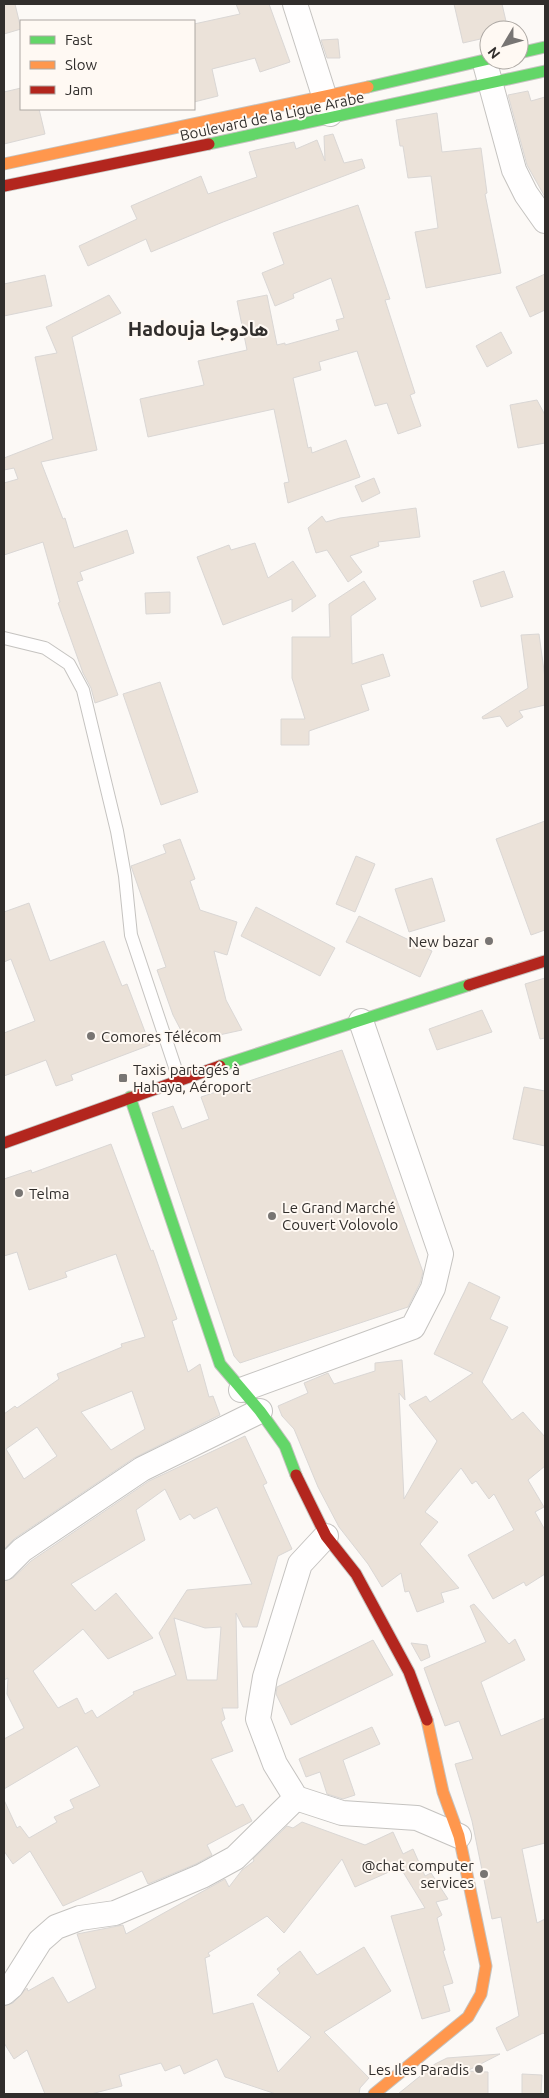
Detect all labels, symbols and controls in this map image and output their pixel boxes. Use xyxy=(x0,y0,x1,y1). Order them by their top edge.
legend xyxy=(20,20,195,110)
north arrow xyxy=(479,20,529,70)
text: Fast xyxy=(65,31,93,48)
text: N xyxy=(484,44,503,62)
text: Slow xyxy=(65,56,98,73)
text: Jam xyxy=(65,81,93,98)
street label: Boulevard de la Ligue Arabe xyxy=(178,88,366,144)
district label: Hadouja هادوجا xyxy=(128,317,268,342)
place label: New bazar xyxy=(408,933,479,950)
marker: New bazar xyxy=(483,935,495,947)
place label: Comores Télécom xyxy=(101,1028,221,1045)
marker: Comores Télécom xyxy=(85,1030,97,1042)
place label: Taxis partagés à Hahaya, Aéroport xyxy=(133,1061,251,1095)
marker: Taxis partagés à Hahaya, Aéroport xyxy=(117,1072,129,1084)
place label: Telma xyxy=(29,1185,70,1202)
marker: Telma xyxy=(13,1187,25,1199)
place label: Le Grand Marché Couvert Volovolo xyxy=(282,1199,398,1233)
marker: Le Grand Marché Couvert Volovolo xyxy=(266,1210,278,1222)
place label: @chat computer services xyxy=(361,1857,474,1891)
marker: @chat computer services xyxy=(478,1868,490,1880)
place label: Les Iles Paradis xyxy=(368,2061,469,2078)
marker: Les Iles Paradis xyxy=(473,2063,485,2075)

